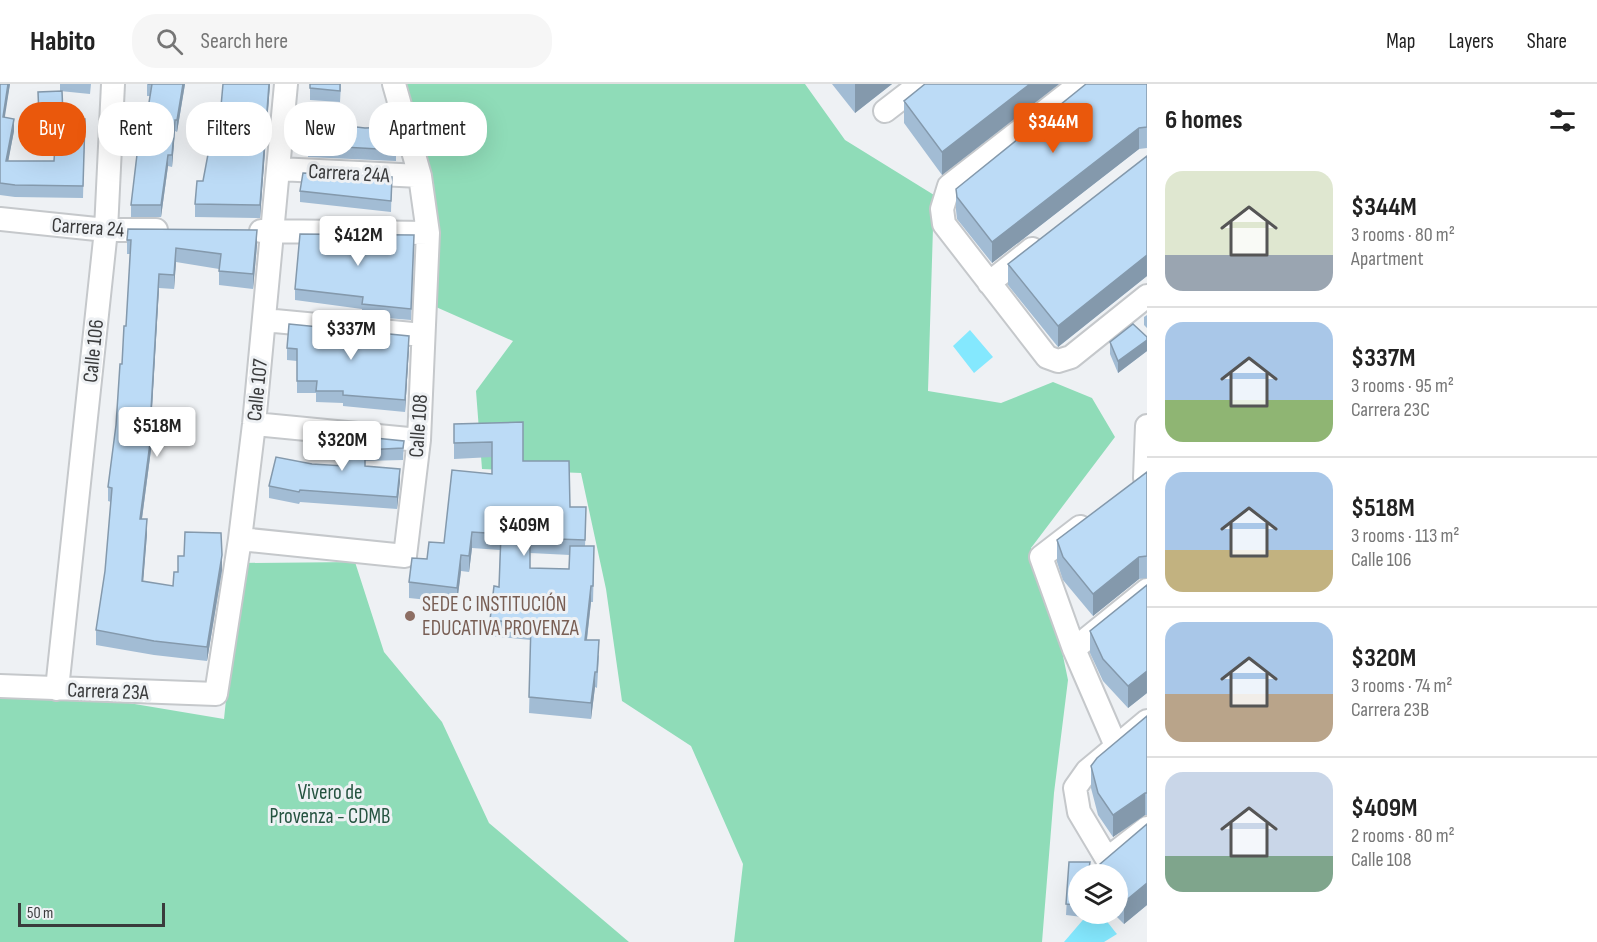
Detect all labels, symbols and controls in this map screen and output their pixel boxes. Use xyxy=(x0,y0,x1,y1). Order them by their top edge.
search box xyxy=(132,14,552,68)
text: Habito xyxy=(30,25,96,58)
icon: search xyxy=(153,25,186,58)
text: Search here xyxy=(201,28,288,55)
text: Map xyxy=(1386,29,1415,54)
text: Layers xyxy=(1448,29,1494,54)
text: Share xyxy=(1527,29,1567,54)
chip: Buy xyxy=(18,102,86,156)
chip: Rent xyxy=(98,102,174,156)
chip: Filters xyxy=(186,102,272,156)
chip: New xyxy=(284,102,357,156)
chip: Apartment xyxy=(369,102,487,156)
pin: $344M xyxy=(1011,103,1095,154)
icon: filters xyxy=(1546,104,1579,137)
text: 6 homes xyxy=(1165,105,1243,136)
text: $344M xyxy=(1028,110,1078,134)
street label: Carrera 24A xyxy=(308,159,391,188)
text: $344M xyxy=(1351,192,1417,223)
icon: home xyxy=(1213,195,1285,267)
street label: Carrera 24 xyxy=(51,213,125,243)
pin: $412M xyxy=(316,216,400,267)
text: $412M xyxy=(333,223,383,247)
text: 3 rooms · 80 m² xyxy=(1351,223,1455,247)
text: Apartment xyxy=(1351,247,1424,271)
pin: $337M xyxy=(309,310,393,361)
text: $337M xyxy=(326,317,376,341)
street label: Calle 106 xyxy=(78,318,109,384)
text: $337M xyxy=(1351,343,1415,374)
icon: home xyxy=(1213,346,1285,418)
street label: Calle 107 xyxy=(242,357,273,422)
text: 3 rooms · 95 m² xyxy=(1351,374,1454,398)
street label: Calle 108 xyxy=(404,394,433,459)
text: Carrera 23C xyxy=(1351,398,1430,422)
pin: $518M xyxy=(115,407,199,458)
text: $518M xyxy=(133,414,181,438)
pin: $320M xyxy=(300,421,384,472)
text: $320M xyxy=(317,428,367,452)
text: $518M xyxy=(1351,493,1415,524)
icon: home xyxy=(1213,496,1285,568)
pin: $409M xyxy=(482,506,566,557)
text: $409M xyxy=(498,513,550,537)
text: 3 rooms · 113 m² xyxy=(1351,524,1460,548)
text: Calle 106 xyxy=(1351,548,1411,572)
place label: SEDE C INSTITUCIÓN EDUCATIVA PROVENZA xyxy=(422,592,580,641)
marker: SEDE C INSTITUCIÓN EDUCATIVA PROVENZA xyxy=(403,609,417,623)
text: $320M xyxy=(1351,643,1416,674)
icon: home xyxy=(1213,646,1285,718)
text: 3 rooms · 74 m² xyxy=(1351,674,1453,698)
street label: Carrera 23A xyxy=(67,678,150,705)
text: Carrera 23B xyxy=(1351,698,1429,722)
park label: Vivero de Provenza - CDMB xyxy=(270,780,390,829)
text: $409M xyxy=(1351,793,1418,824)
icon: home xyxy=(1213,796,1285,868)
text: 2 rooms · 80 m² xyxy=(1351,824,1455,848)
text: Calle 108 xyxy=(1351,848,1411,872)
map controls xyxy=(1068,864,1128,924)
button: layers xyxy=(1068,864,1128,924)
scale bar xyxy=(18,900,165,928)
text: 50 m xyxy=(27,904,53,923)

